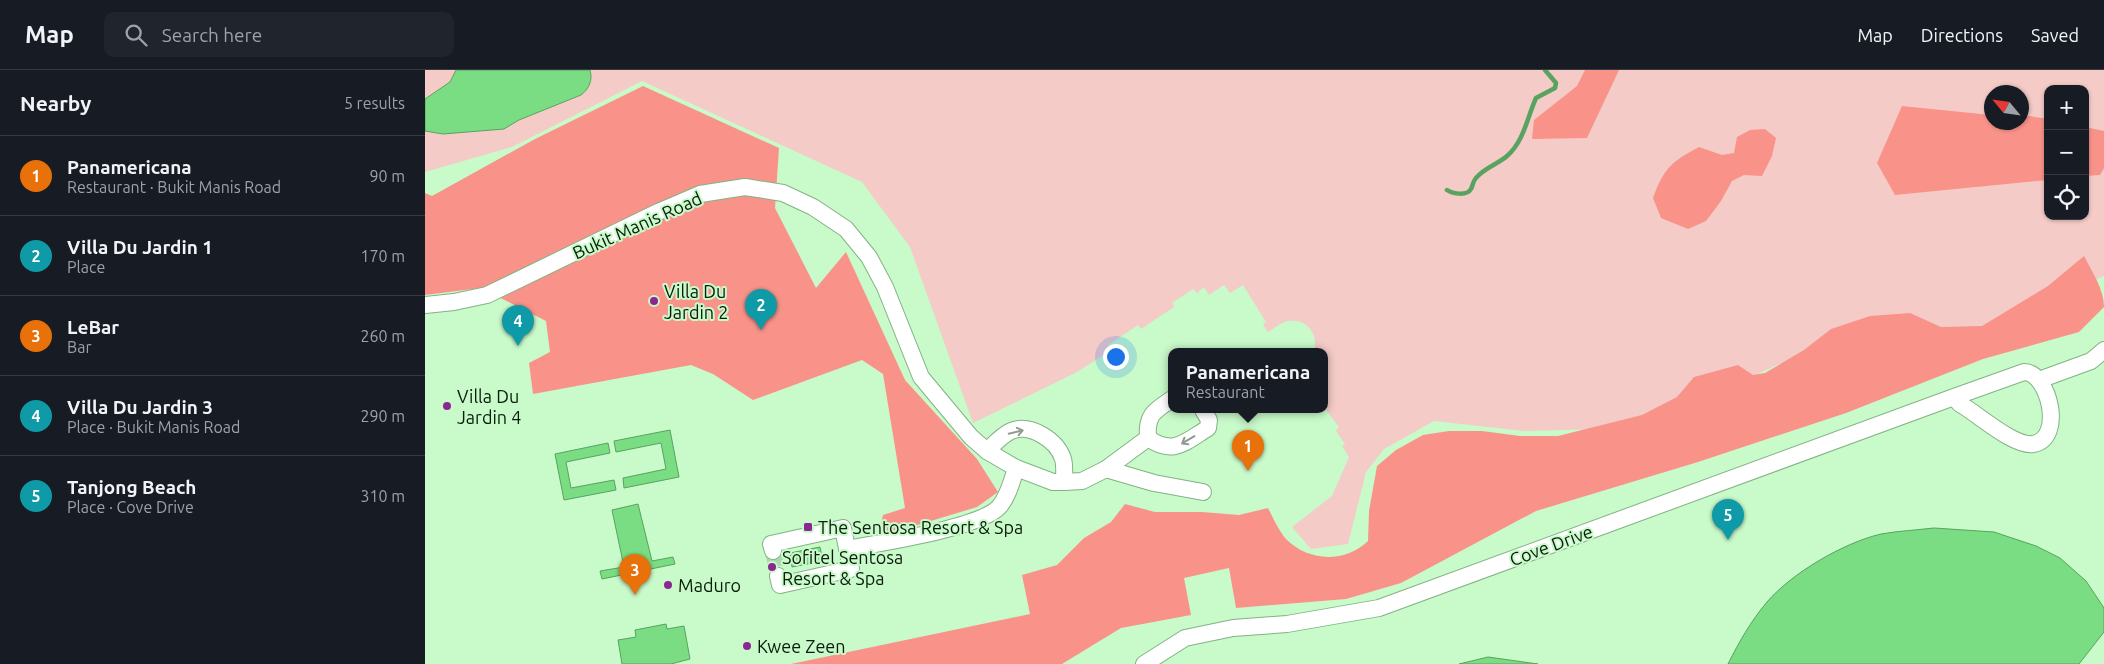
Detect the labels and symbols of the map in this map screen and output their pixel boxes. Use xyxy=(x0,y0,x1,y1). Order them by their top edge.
north arrow xyxy=(1984,85,2029,130)
street label: Bukit Manis Road xyxy=(569,188,705,262)
place label: Villa Du Jardin 2 xyxy=(664,281,728,322)
pin: 2 xyxy=(745,289,777,330)
marker: Villa Du Jardin 2 xyxy=(648,295,660,307)
pin: 4 xyxy=(502,305,534,346)
your location xyxy=(1103,344,1129,370)
place label: Villa Du Jardin 4 xyxy=(457,386,521,427)
marker: Villa Du Jardin 4 xyxy=(441,400,453,412)
one-way arrow xyxy=(1008,427,1024,436)
pin: 1 xyxy=(1232,430,1264,471)
one-way arrow xyxy=(1180,435,1195,445)
pin: 5 xyxy=(1712,499,1744,540)
place label: The Sentosa Resort & Spa xyxy=(818,517,1023,537)
marker: The Sentosa Resort & Spa xyxy=(802,521,814,533)
street label: Cove Drive xyxy=(1507,521,1595,569)
place label: Sofitel Sentosa Resort & Spa xyxy=(782,547,903,588)
pin: 3 xyxy=(619,554,651,595)
marker: Sofitel Sentosa Resort & Spa xyxy=(766,561,778,573)
place label: Maduro xyxy=(678,575,741,595)
marker: Maduro xyxy=(662,579,674,591)
place label: Kwee Zeen xyxy=(757,636,846,656)
marker: Kwee Zeen xyxy=(741,640,753,652)

